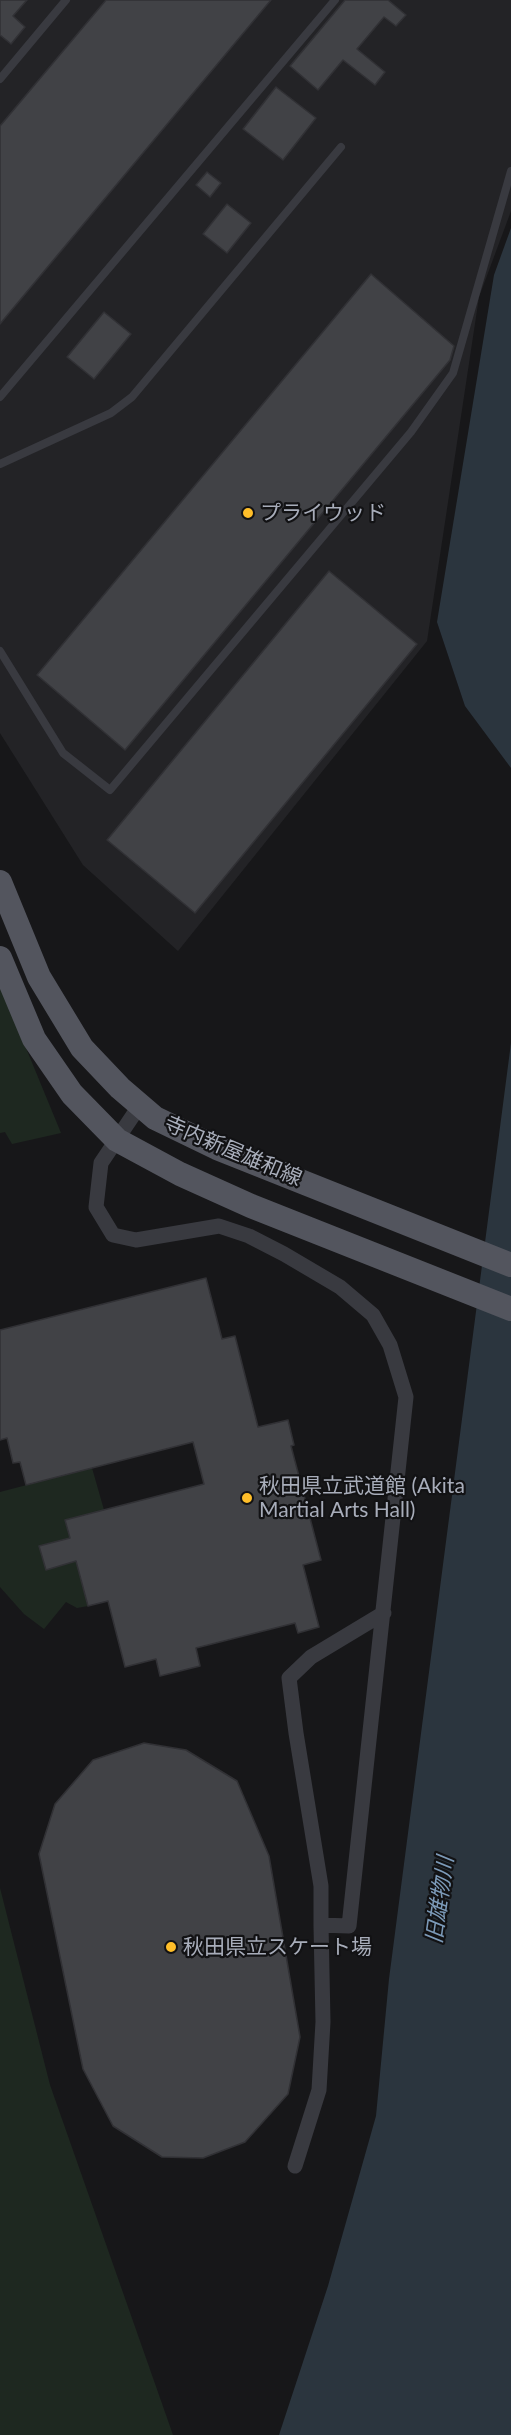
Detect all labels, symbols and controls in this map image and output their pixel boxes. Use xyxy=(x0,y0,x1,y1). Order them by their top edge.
place label: プライウッド xyxy=(260,500,386,526)
marker: プライウッド xyxy=(241,506,255,520)
street label: 寺内新屋雄和線 xyxy=(160,1111,306,1191)
place label: 秋田県立武道館 (Akita Martial Arts Hall) xyxy=(259,1473,465,1523)
marker: 秋田県立武道館 (Akita Martial Arts Hall) xyxy=(240,1491,254,1505)
water label: 旧雄物川 xyxy=(421,1855,459,1945)
place label: 秋田県立スケート場 xyxy=(183,1934,372,1960)
marker: 秋田県立スケート場 xyxy=(164,1940,178,1954)

